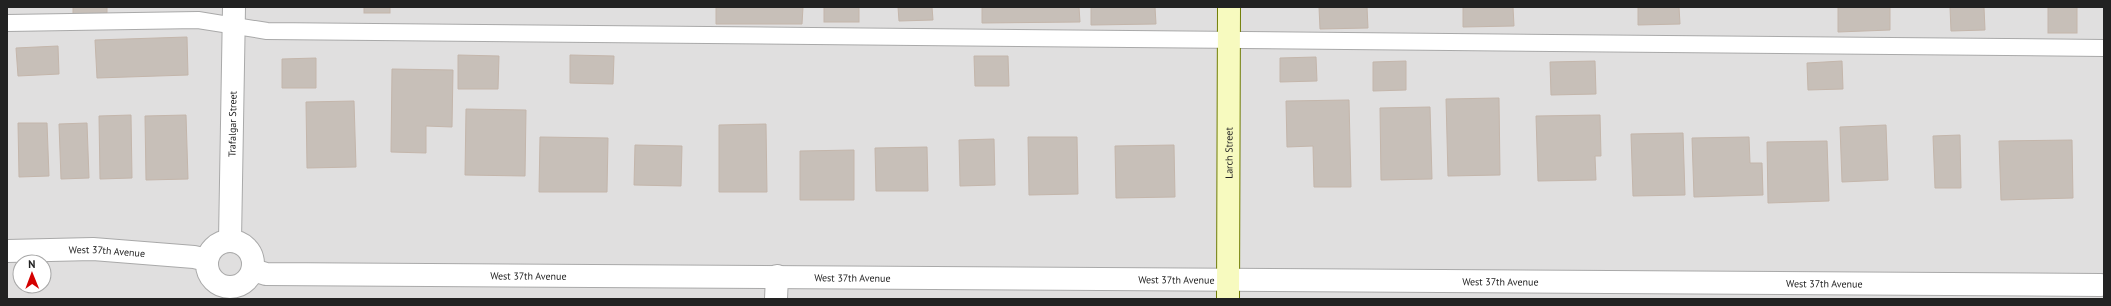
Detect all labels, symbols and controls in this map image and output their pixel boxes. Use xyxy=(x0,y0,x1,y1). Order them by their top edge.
street label: Trafalgar Street xyxy=(225,90,239,157)
street label: Larch Street xyxy=(1222,127,1235,179)
street label: West 37th Avenue xyxy=(69,242,146,260)
north arrow xyxy=(12,254,52,294)
text: N xyxy=(28,257,36,271)
street label: West 37th Avenue xyxy=(490,269,567,282)
street label: West 37th Avenue xyxy=(814,271,891,284)
street label: West 37th Avenue xyxy=(1138,273,1215,286)
street label: West 37th Avenue xyxy=(1462,275,1539,288)
street label: West 37th Avenue xyxy=(1786,277,1863,290)

